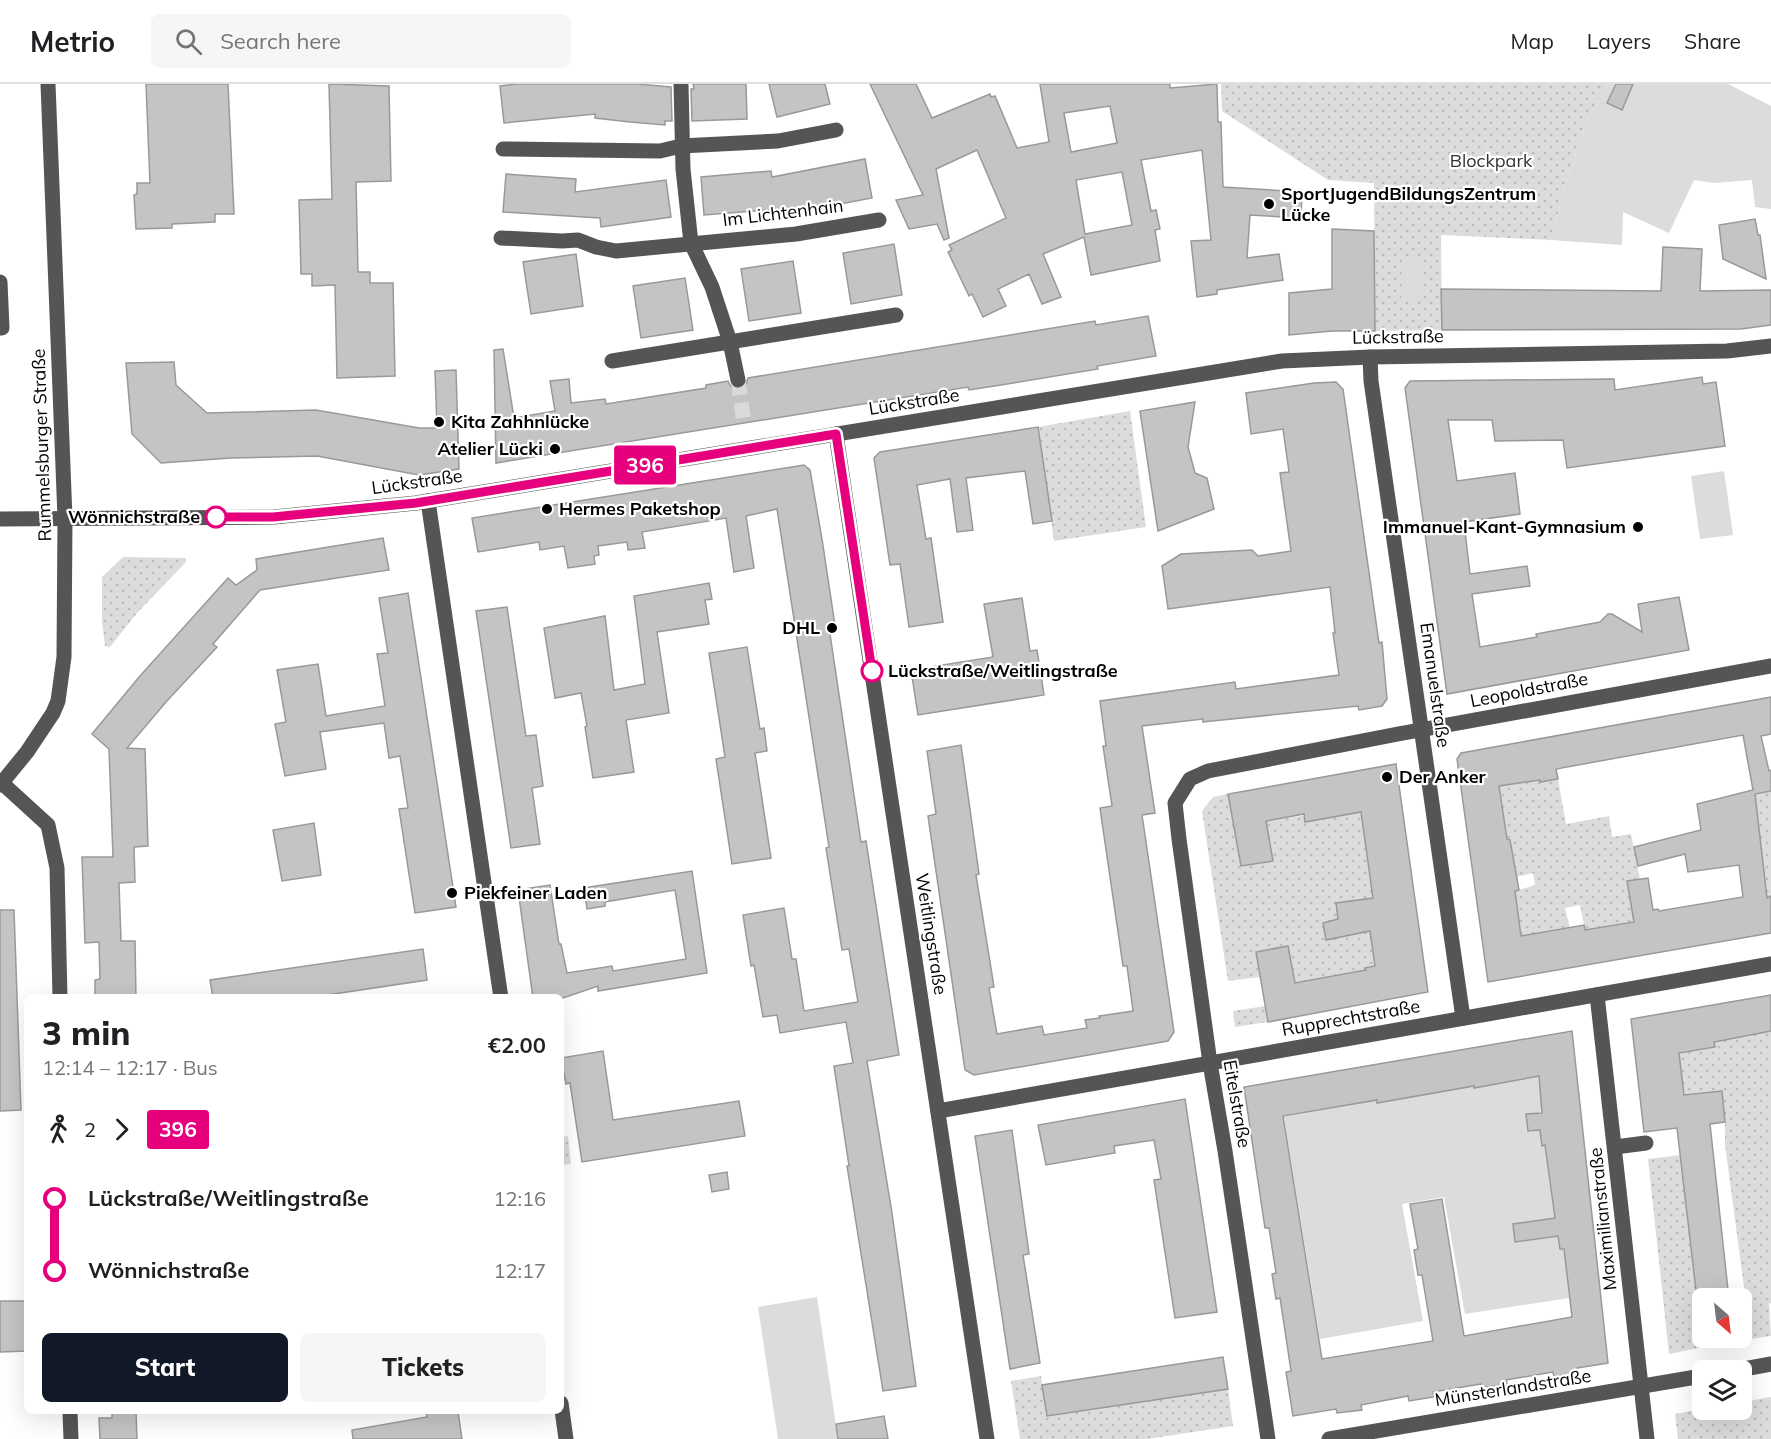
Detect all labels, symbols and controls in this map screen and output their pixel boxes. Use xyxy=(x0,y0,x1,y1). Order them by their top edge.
search box xyxy=(151,14,571,68)
text: Metrio xyxy=(30,24,115,59)
icon: search xyxy=(172,25,205,58)
text: Search here xyxy=(220,27,341,55)
text: Map xyxy=(1511,28,1554,54)
text: Layers xyxy=(1587,28,1651,54)
text: Share xyxy=(1684,28,1741,54)
park label: Blockpark xyxy=(1450,149,1533,172)
place label: SportJugendBildungsZentrum Lücke xyxy=(1281,182,1536,226)
street label: Im Lichtenhain xyxy=(721,194,845,231)
marker: SportJugendBildungsZentrum Lücke xyxy=(1262,197,1276,211)
street label: Lückstraße xyxy=(1352,324,1444,349)
street label: Rummelsburger Straße xyxy=(27,348,56,542)
street label: Lückstraße xyxy=(867,383,961,420)
place label: Kita Zahhnlücke xyxy=(451,410,589,433)
marker: Kita Zahhnlücke xyxy=(432,415,446,429)
place label: Atelier Lücki xyxy=(438,437,543,460)
marker: Atelier Lücki xyxy=(548,442,562,456)
line badge: 396 xyxy=(610,446,680,484)
text: 396 xyxy=(626,452,664,478)
street label: Lückstraße xyxy=(370,464,464,499)
place label: Hermes Paketshop xyxy=(559,497,721,520)
marker: Hermes Paketshop xyxy=(540,502,554,516)
place label: Wönnichstraße xyxy=(68,505,200,528)
marker: Wönnichstraße xyxy=(205,506,227,528)
place label: Immanuel-Kant-Gymnasium xyxy=(1383,515,1626,538)
marker: Immanuel-Kant-Gymnasium xyxy=(1631,520,1645,534)
place label: DHL xyxy=(782,616,820,639)
marker: DHL xyxy=(825,621,839,635)
street label: Emanuelstraße xyxy=(1415,621,1456,749)
place label: Lückstraße/Weitlingstraße xyxy=(888,659,1118,682)
marker: Lückstraße/Weitlingstraße xyxy=(861,660,883,682)
street label: Leopoldstraße xyxy=(1468,667,1590,712)
place label: Der Anker xyxy=(1399,765,1487,788)
marker: Der Anker xyxy=(1380,770,1394,784)
street label: Weitlingstraße xyxy=(911,871,952,996)
place label: Piekfeiner Laden xyxy=(464,881,607,904)
marker: Piekfeiner Laden xyxy=(445,886,459,900)
street label: Rupprechtstraße xyxy=(1280,994,1422,1041)
text: 3 min xyxy=(42,1012,130,1053)
text: €2.00 xyxy=(488,1031,546,1059)
text: 12:14 – 12:17 · Bus xyxy=(42,1055,218,1080)
street label: Eitelstraße xyxy=(1218,1058,1257,1150)
icon: walk xyxy=(42,1113,75,1146)
icon: forward xyxy=(105,1113,138,1146)
text: 396 xyxy=(159,1116,197,1142)
text: 2 xyxy=(84,1117,96,1142)
street label: Maximilianstraße xyxy=(1584,1146,1621,1292)
text: Lückstraße/Weitlingstraße xyxy=(88,1184,369,1212)
text: 12:16 xyxy=(493,1186,546,1211)
text: Wönnichstraße xyxy=(88,1256,249,1284)
text: 12:17 xyxy=(493,1258,546,1283)
north arrow xyxy=(1692,1288,1752,1348)
map controls xyxy=(1692,1288,1752,1420)
button: Start xyxy=(42,1333,288,1402)
button: Tickets xyxy=(300,1333,546,1402)
button: layers xyxy=(1692,1360,1752,1420)
street label: Münsterlandstraße xyxy=(1433,1364,1593,1411)

